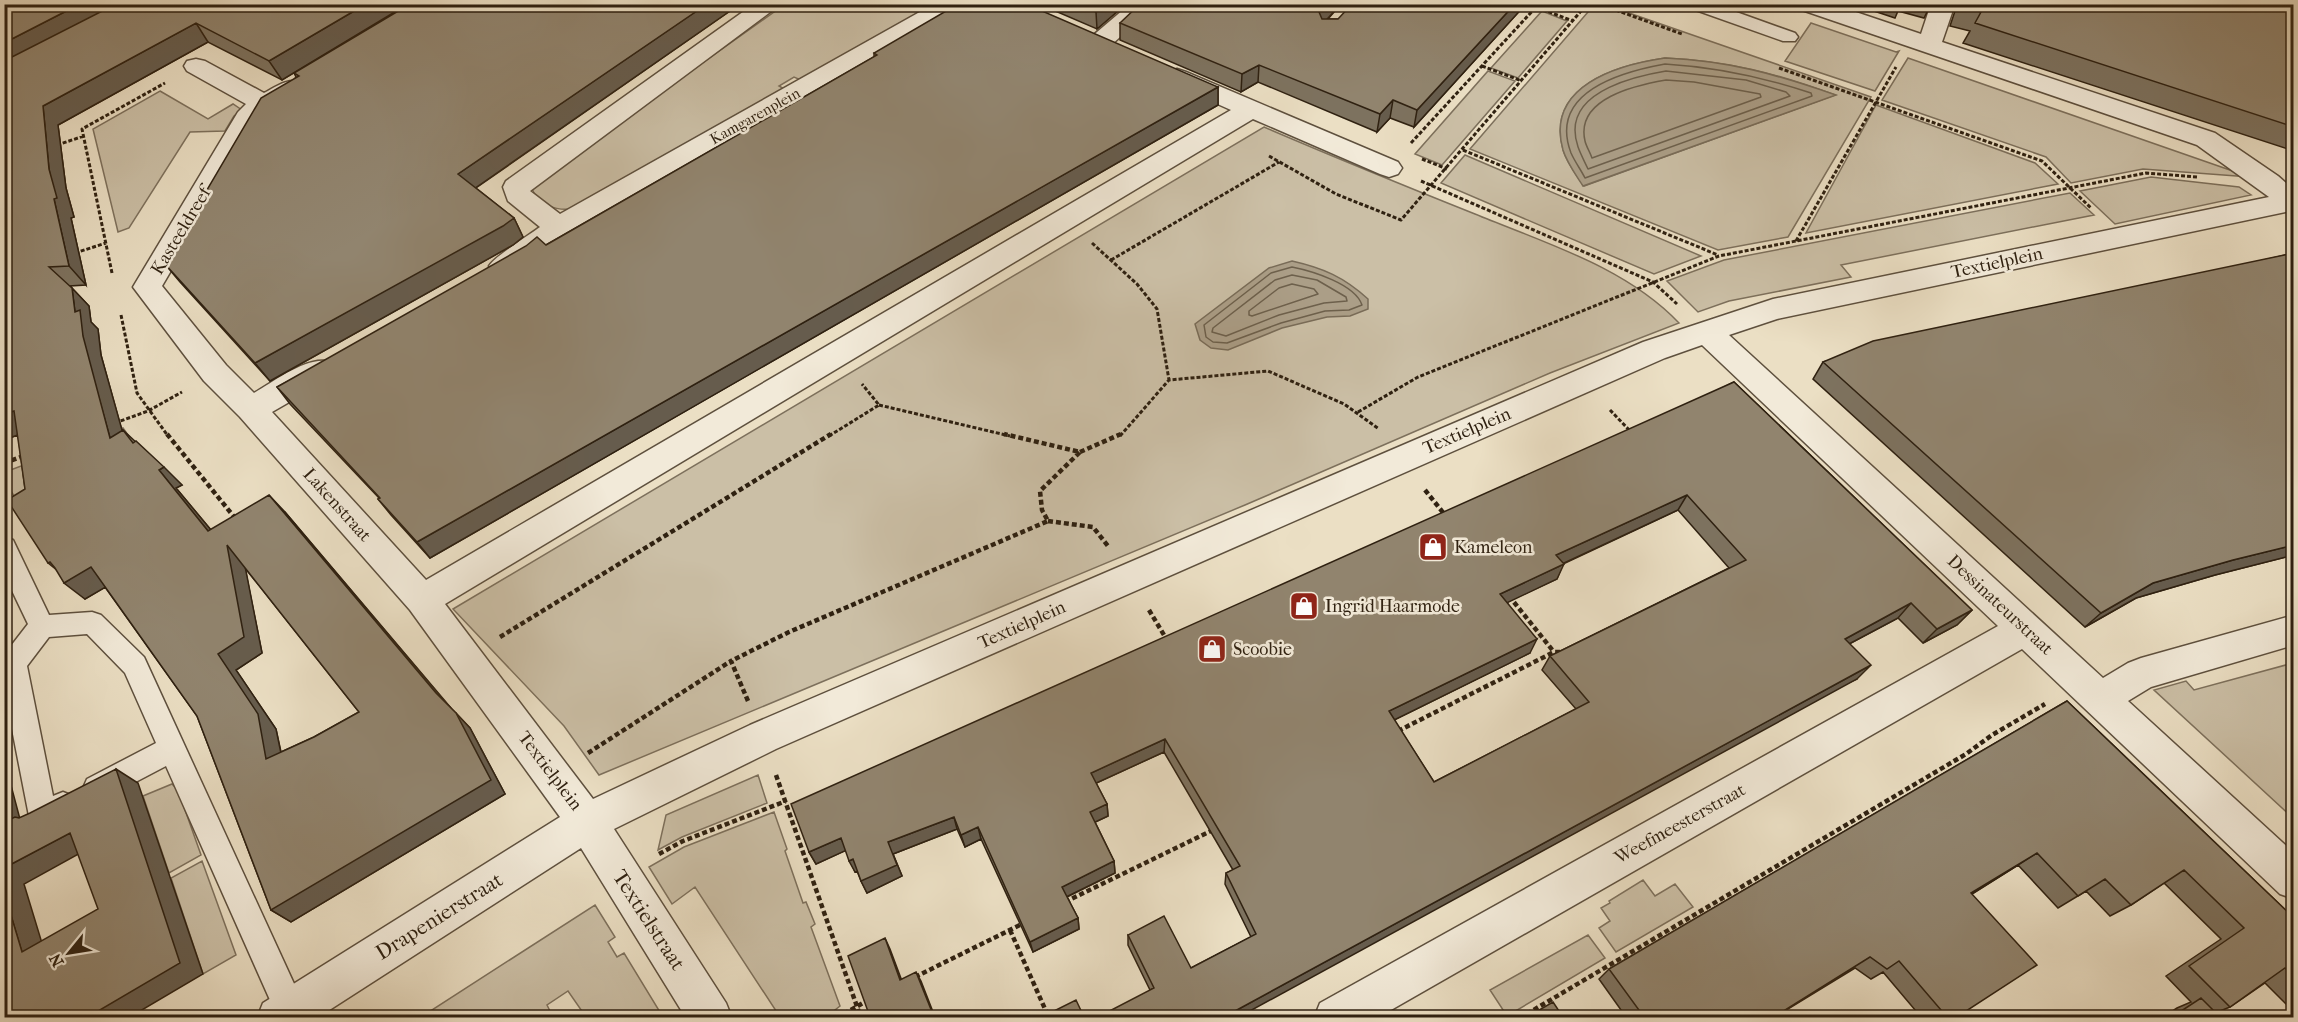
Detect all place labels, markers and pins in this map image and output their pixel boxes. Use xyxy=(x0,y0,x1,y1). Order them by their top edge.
shop icon: Kameleon xyxy=(1417,531,1449,563)
place label: Kameleon xyxy=(1454,537,1533,558)
shop icon: Ingrid Haarmode xyxy=(1288,590,1320,622)
place label: Ingrid Haarmode xyxy=(1325,596,1460,617)
shop icon: Scoobie xyxy=(1196,633,1228,665)
place label: Scoobie xyxy=(1233,639,1292,660)

